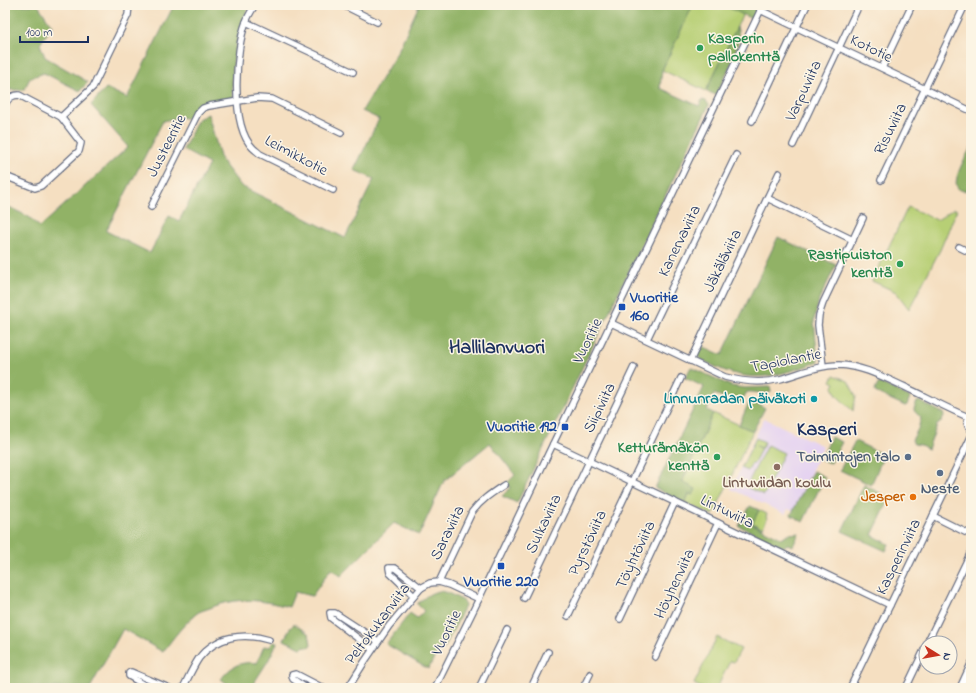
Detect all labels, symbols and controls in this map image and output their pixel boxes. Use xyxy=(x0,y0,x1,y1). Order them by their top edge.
scale bar xyxy=(20,18,88,44)
text: 100 m xyxy=(26,24,53,42)
place label: Kasperin pallokenttä xyxy=(708,27,780,69)
street label: Kototie xyxy=(845,28,897,70)
marker: Kasperin pallokenttä xyxy=(695,43,705,53)
street label: Varpuviita xyxy=(779,57,829,126)
street label: Risuviita xyxy=(868,99,914,159)
street label: Justeeritie xyxy=(141,110,194,182)
street label: Leimikkotie xyxy=(260,129,333,183)
street label: Kanervaviita xyxy=(652,201,708,281)
street label: Jäkäläviita xyxy=(697,225,749,297)
place label: Rastipuiston kenttä xyxy=(807,243,893,285)
marker: Rastipuiston kenttä xyxy=(895,259,905,269)
place label: Vuoritie 160 xyxy=(629,286,679,328)
marker: Vuoritie 160 xyxy=(617,302,627,312)
street label: Vuoritie xyxy=(566,313,610,369)
district label: Hallilanvuori xyxy=(449,334,545,363)
street label: Tapiolantie xyxy=(748,342,824,380)
street label: Siipiviita xyxy=(577,379,623,437)
place label: Linnunradan päiväkoti xyxy=(664,387,806,411)
marker: Linnunradan päiväkoti xyxy=(809,394,819,404)
place label: Vuoritie 192 xyxy=(486,415,557,439)
district label: Kasperi xyxy=(797,416,858,445)
marker: Vuoritie 192 xyxy=(560,422,570,432)
place label: Ketturämäkön kenttä xyxy=(617,436,710,478)
place label: Toimintojen talo xyxy=(796,445,900,469)
marker: Ketturämäkön kenttä xyxy=(712,452,722,462)
marker: Toimintojen talo xyxy=(903,452,913,462)
marker: Lintuviidan koulu xyxy=(772,462,782,472)
marker: Neste xyxy=(935,468,945,478)
place label: Lintuviidan koulu xyxy=(723,471,831,495)
place label: Neste xyxy=(921,477,960,501)
place label: Jesper xyxy=(861,485,906,509)
street label: Lintuviita xyxy=(696,489,758,535)
street label: Sulkaviita xyxy=(520,490,568,558)
marker: Jesper xyxy=(908,492,918,502)
street label: Saraviita xyxy=(424,501,472,565)
street label: Pyrstöviita xyxy=(562,506,614,580)
street label: Kasperinviita xyxy=(870,515,928,599)
street label: Töyhtöviita xyxy=(610,517,662,593)
street label: Höyhenviita xyxy=(648,545,702,623)
marker: Vuoritie 220 xyxy=(496,561,506,571)
place label: Vuoritie 220 xyxy=(462,570,539,594)
street label: Peltokukanviita xyxy=(339,578,417,670)
street label: Vuoritie xyxy=(425,605,469,661)
north arrow xyxy=(918,635,958,675)
text: N xyxy=(938,652,955,662)

